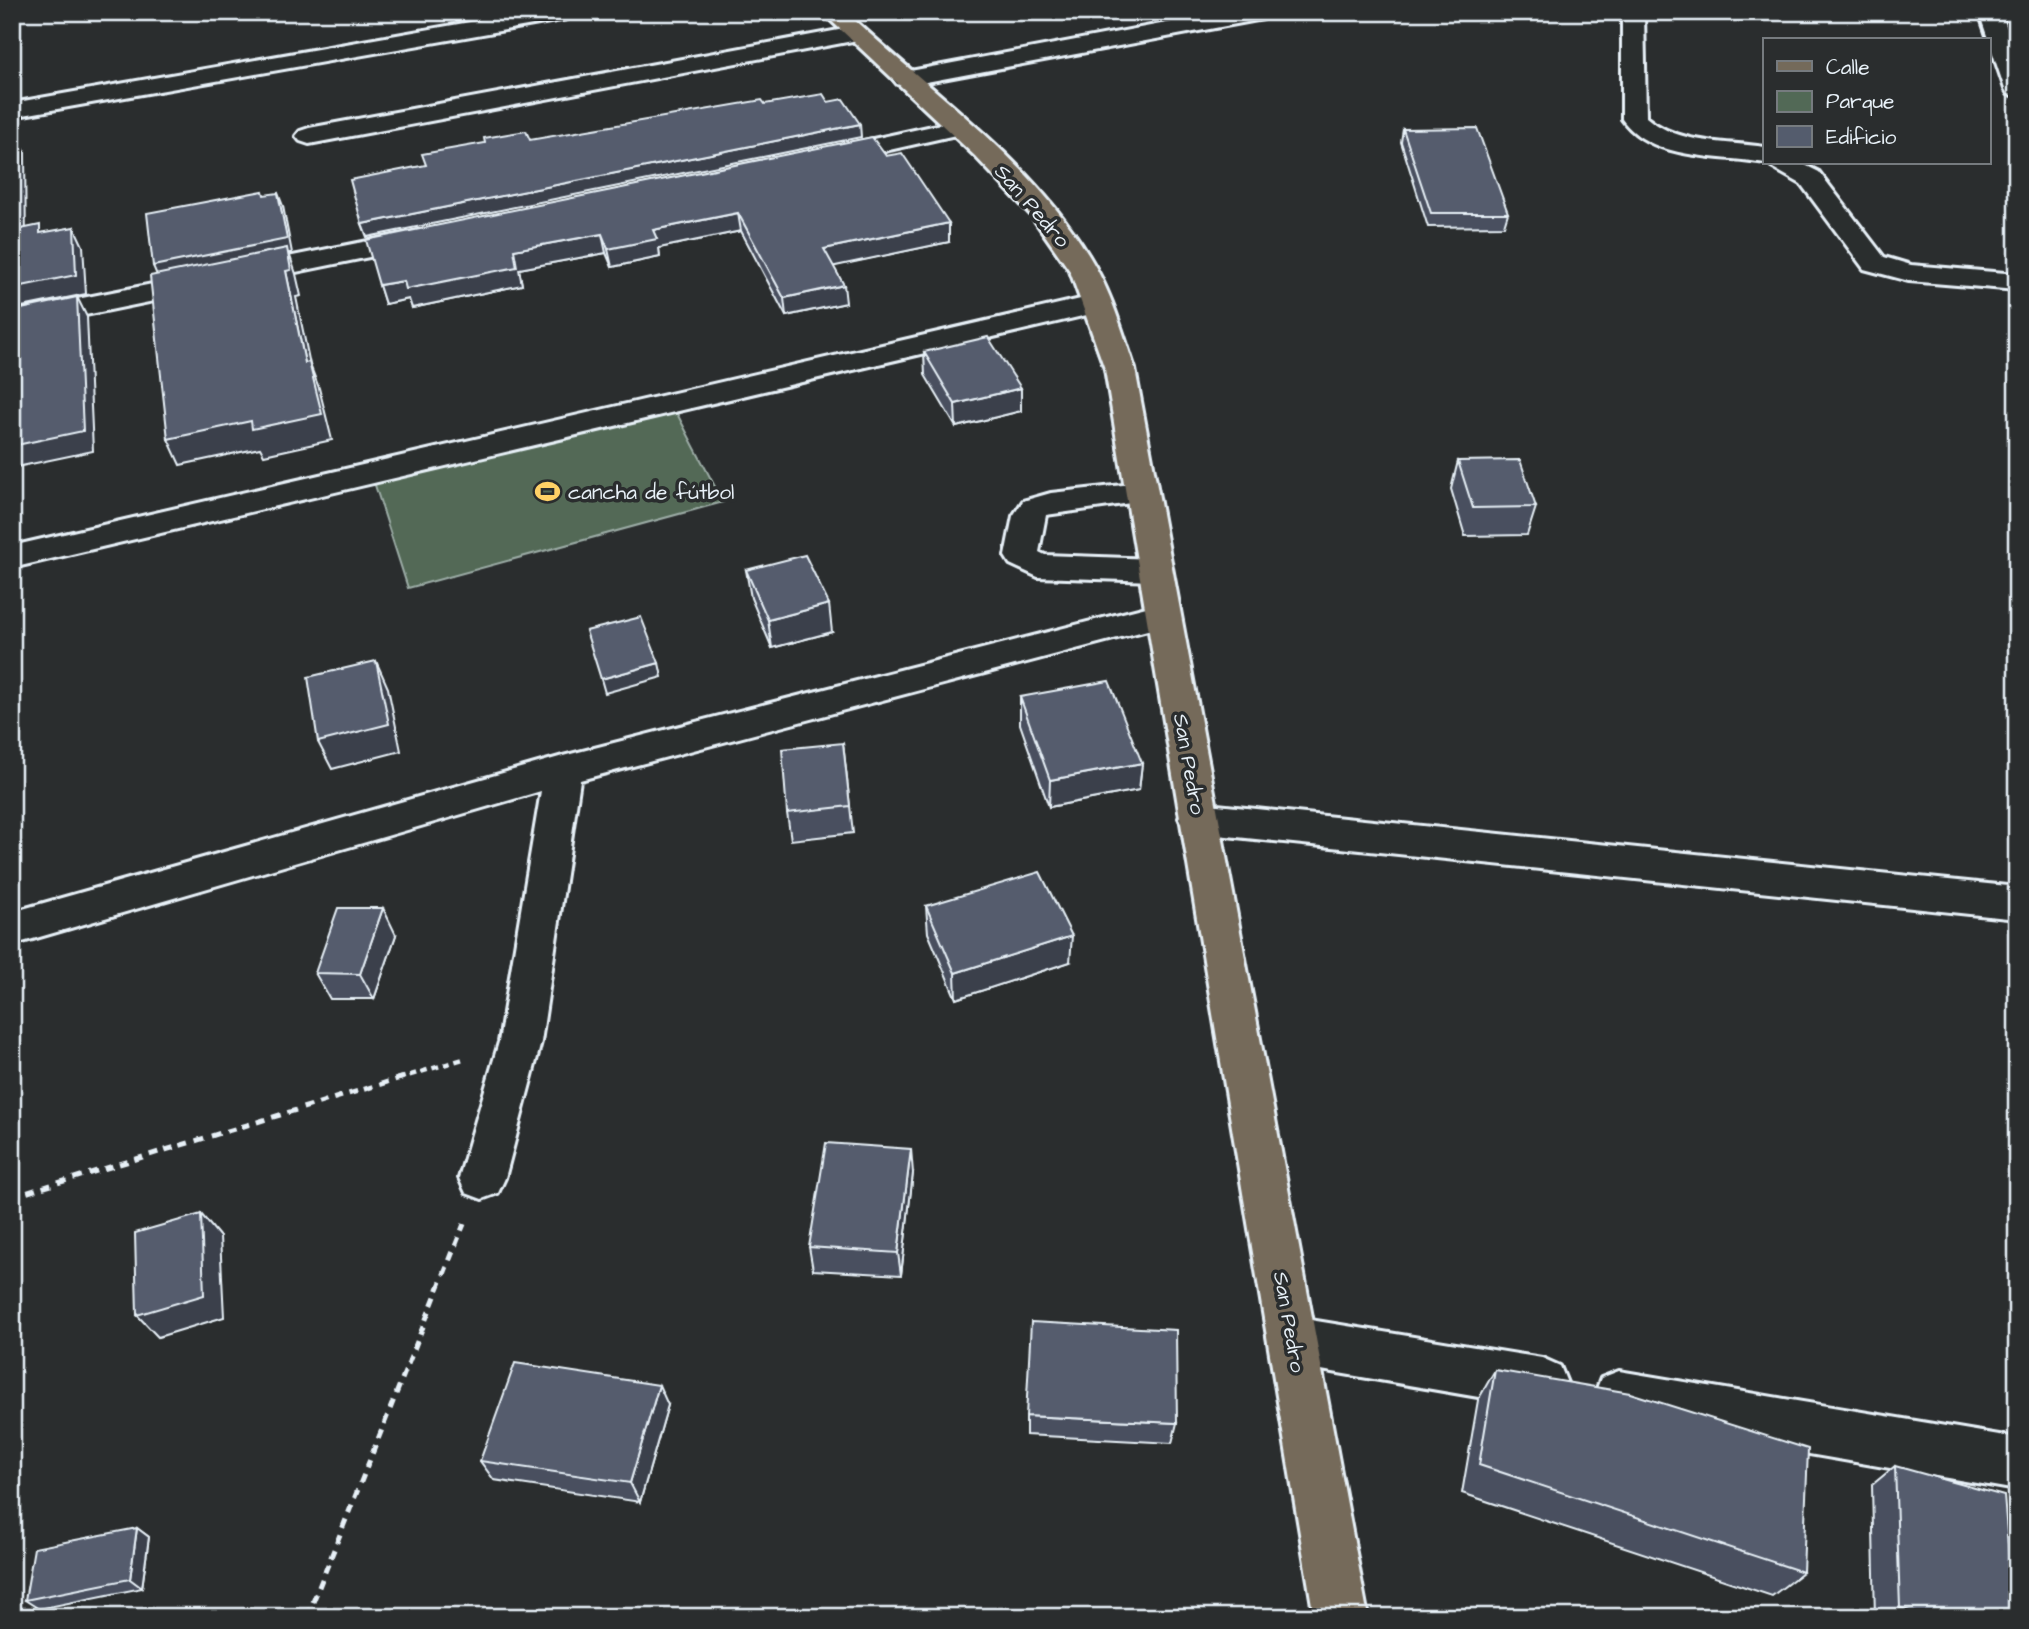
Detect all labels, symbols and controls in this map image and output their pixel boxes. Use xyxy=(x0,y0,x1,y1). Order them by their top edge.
legend xyxy=(1763,38,1990,164)
text: Calle xyxy=(1826,53,1870,82)
text: Parque xyxy=(1826,87,1894,116)
text: Edificio xyxy=(1826,123,1896,152)
street label: San Pedro xyxy=(988,158,1077,254)
sports icon: cancha de fútbol xyxy=(534,478,562,506)
place label: cancha de fútbol xyxy=(568,478,734,507)
street label: San Pedro xyxy=(1166,711,1212,817)
street label: San Pedro xyxy=(1266,1269,1312,1375)

